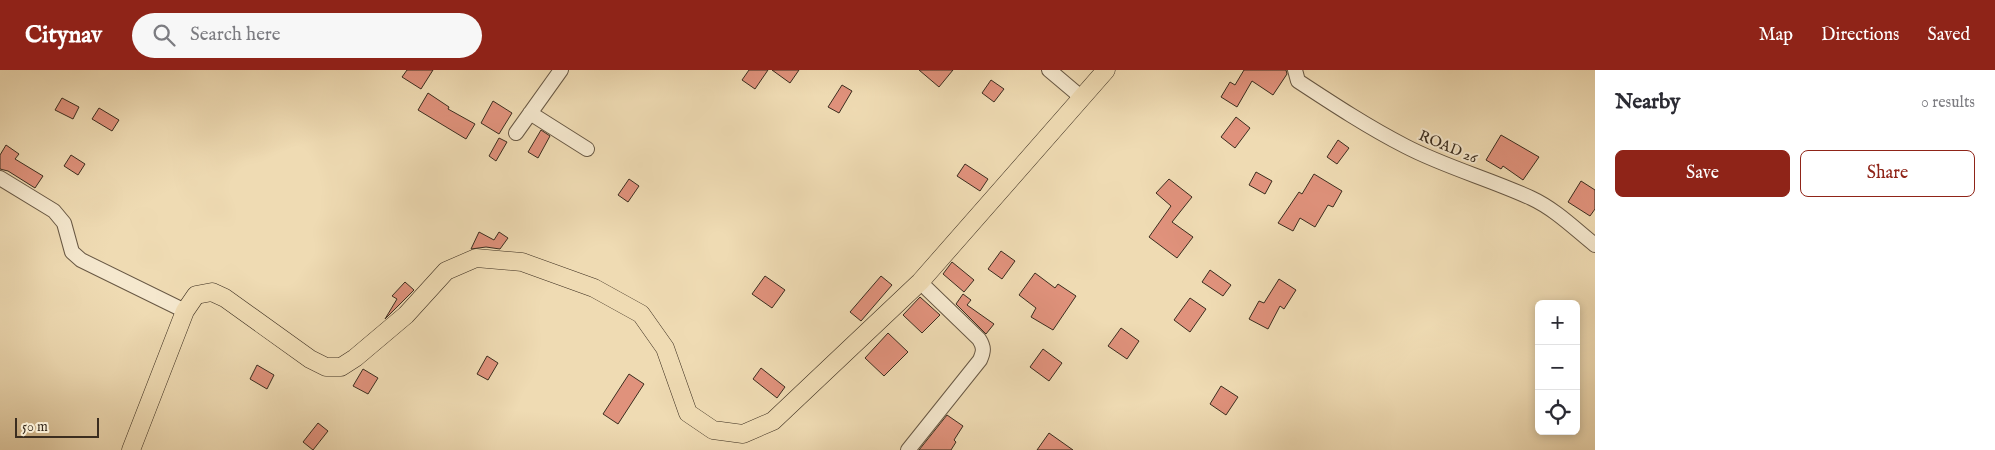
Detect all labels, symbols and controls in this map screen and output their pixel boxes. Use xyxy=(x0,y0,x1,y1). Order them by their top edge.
search box xyxy=(132,13,482,58)
text: Citynav xyxy=(25,20,102,51)
icon: search xyxy=(150,21,178,49)
text: Search here xyxy=(190,23,281,47)
text: Map xyxy=(1759,24,1793,47)
text: Directions xyxy=(1821,24,1899,47)
text: Saved xyxy=(1927,24,1970,47)
text: Nearby xyxy=(1615,89,1680,116)
text: 0 results xyxy=(1921,93,1975,113)
street label: ROAD 26 xyxy=(1416,126,1481,168)
button: Save xyxy=(1615,150,1790,197)
button: Share xyxy=(1800,150,1975,197)
map controls xyxy=(1535,300,1580,435)
button: + xyxy=(1535,300,1580,345)
button: − xyxy=(1535,345,1580,390)
button: locate xyxy=(1535,390,1580,435)
scale bar xyxy=(15,415,99,438)
text: 50 m xyxy=(22,418,48,436)

